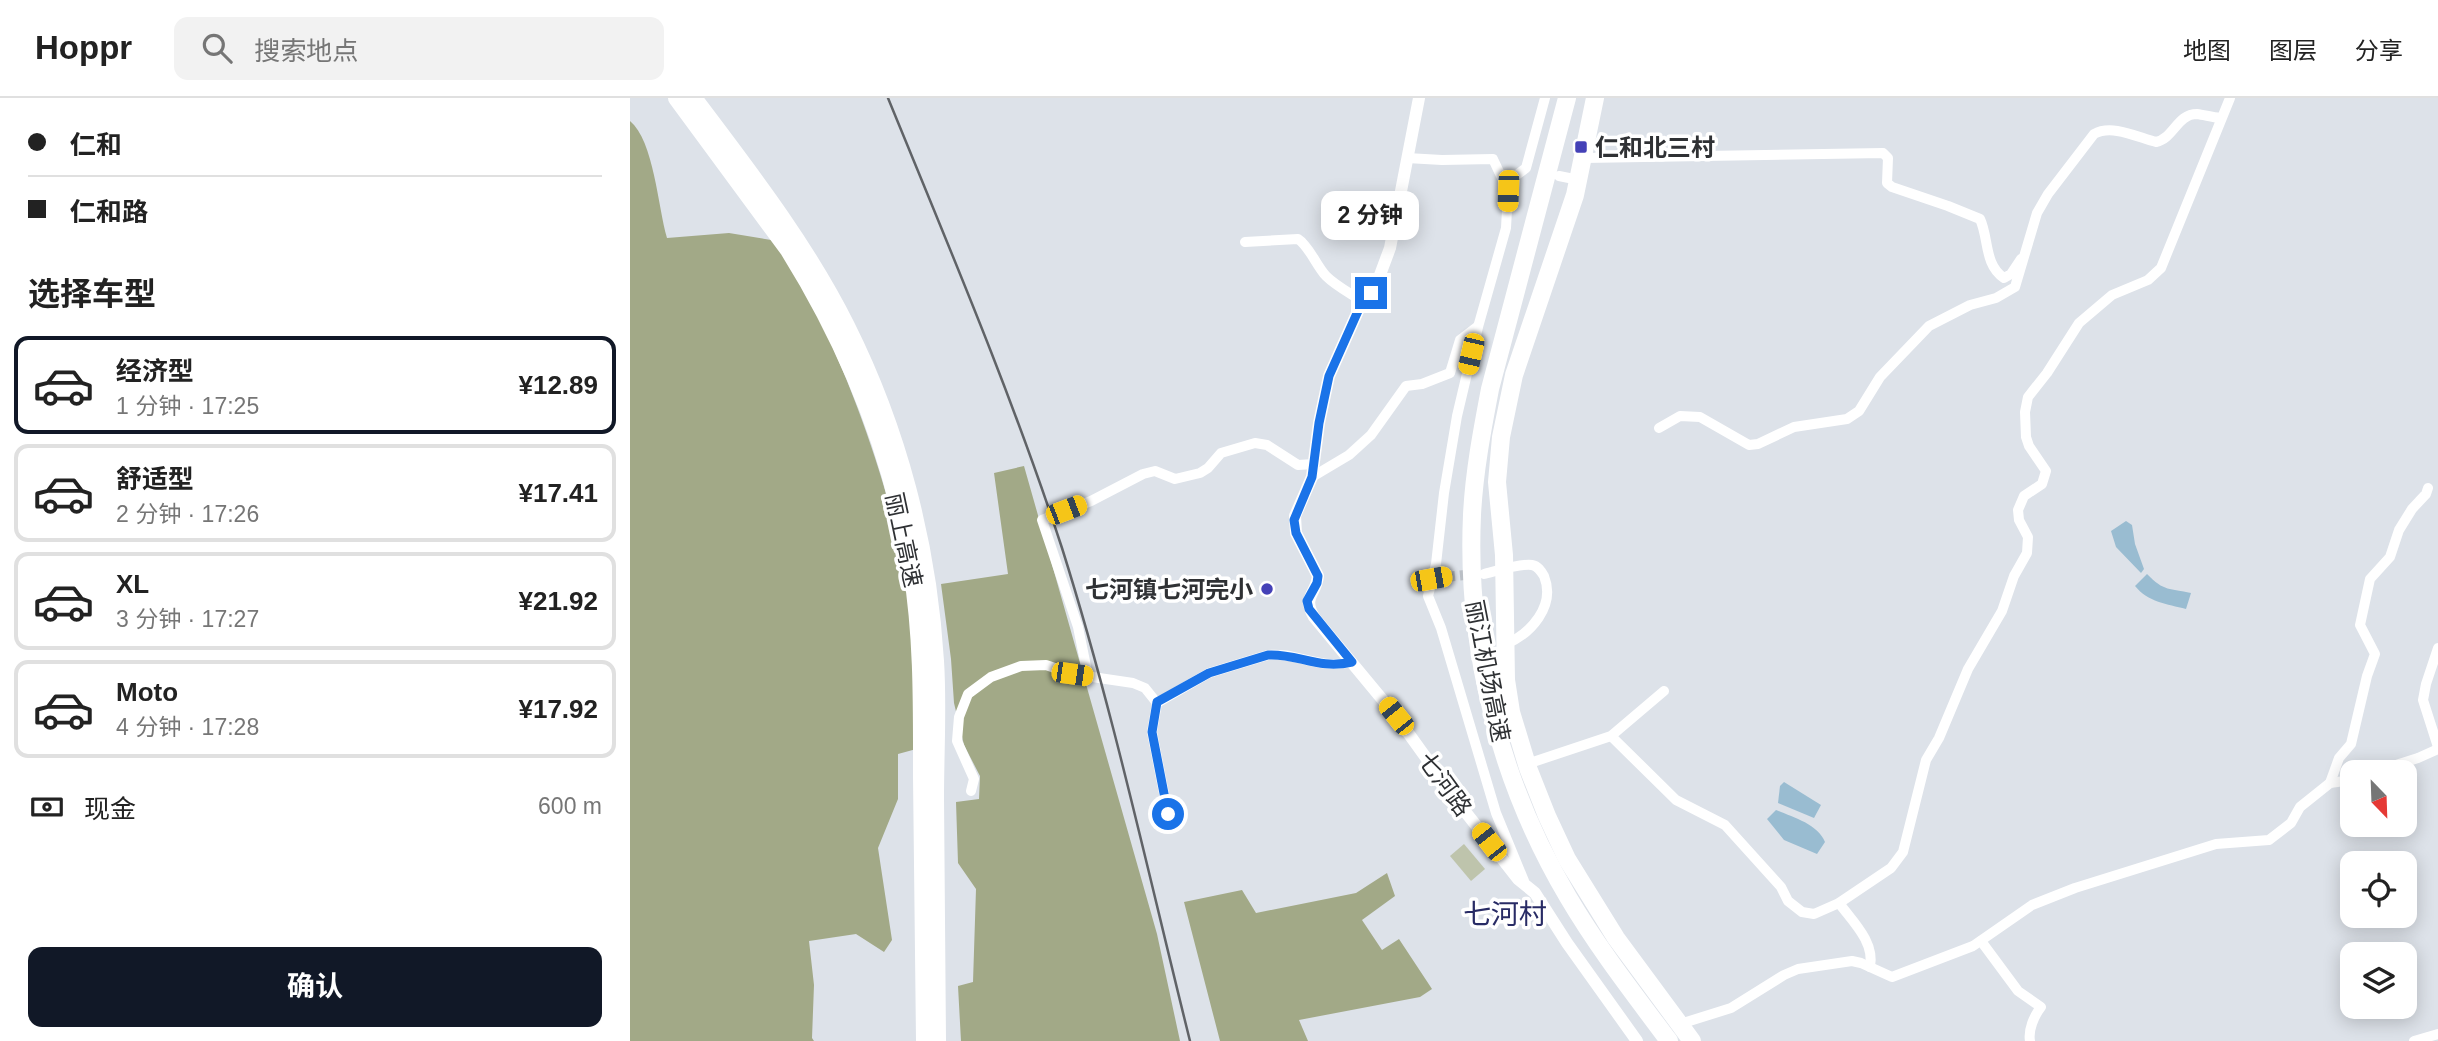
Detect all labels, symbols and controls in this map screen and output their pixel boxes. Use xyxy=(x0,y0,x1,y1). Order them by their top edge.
search box xyxy=(174,17,664,80)
text: Hoppr xyxy=(35,29,132,66)
icon: search xyxy=(198,29,236,67)
text: 搜索地点 xyxy=(254,36,358,66)
text: 地图 xyxy=(2183,37,2231,64)
text: 图层 xyxy=(2269,37,2317,64)
text: 分享 xyxy=(2355,37,2403,64)
text: 仁和 xyxy=(70,130,122,160)
place label: 仁和北三村 xyxy=(1595,134,1715,161)
marker: 仁和北三村 xyxy=(1573,139,1589,155)
car xyxy=(1497,170,1520,212)
callout: 2 分钟 xyxy=(1322,192,1420,240)
text: 仁和路 xyxy=(70,197,148,227)
text: 2 分钟 xyxy=(1337,202,1403,228)
text: 选择车型 xyxy=(28,276,156,312)
route end xyxy=(1355,277,1387,309)
car xyxy=(1457,331,1486,377)
icon: car xyxy=(32,354,95,417)
text: 经济型 xyxy=(116,356,194,386)
text: ¥12.89 xyxy=(518,370,598,400)
text: 1 分钟 · 17:25 xyxy=(116,393,259,419)
icon: car xyxy=(32,462,95,525)
text: 舒适型 xyxy=(116,464,194,494)
text: ¥17.41 xyxy=(518,478,598,508)
street label: 丽上高速 xyxy=(881,490,927,590)
car xyxy=(1043,493,1090,527)
text: 2 分钟 · 17:26 xyxy=(116,501,259,527)
car xyxy=(1409,565,1454,593)
text: XL xyxy=(116,569,149,599)
icon: car xyxy=(32,570,95,633)
place label: 七河镇七河完小 xyxy=(1085,576,1253,603)
marker: 七河镇七河完小 xyxy=(1259,581,1275,597)
text: ¥21.92 xyxy=(518,586,598,616)
street label: 丽江机场高速 xyxy=(1461,598,1515,744)
text: 3 分钟 · 17:27 xyxy=(116,606,259,632)
car xyxy=(1050,661,1095,687)
text: Moto xyxy=(116,677,178,707)
icon: car xyxy=(32,678,95,741)
car xyxy=(1375,693,1418,739)
text: ¥17.92 xyxy=(518,694,598,724)
text: 4 分钟 · 17:28 xyxy=(116,714,259,740)
street label: 七河路 xyxy=(1413,747,1477,821)
north arrow xyxy=(2340,760,2417,836)
map controls xyxy=(2340,760,2417,1019)
icon: cash xyxy=(28,788,66,826)
text: 600 m xyxy=(538,793,602,819)
text: 现金 xyxy=(84,794,136,824)
route start xyxy=(1152,798,1184,830)
car xyxy=(1468,819,1511,865)
button: locate xyxy=(2340,851,2417,928)
district label: 七河村 xyxy=(1463,899,1547,930)
button: layers xyxy=(2340,942,2417,1019)
button: 确认 xyxy=(28,947,602,1027)

